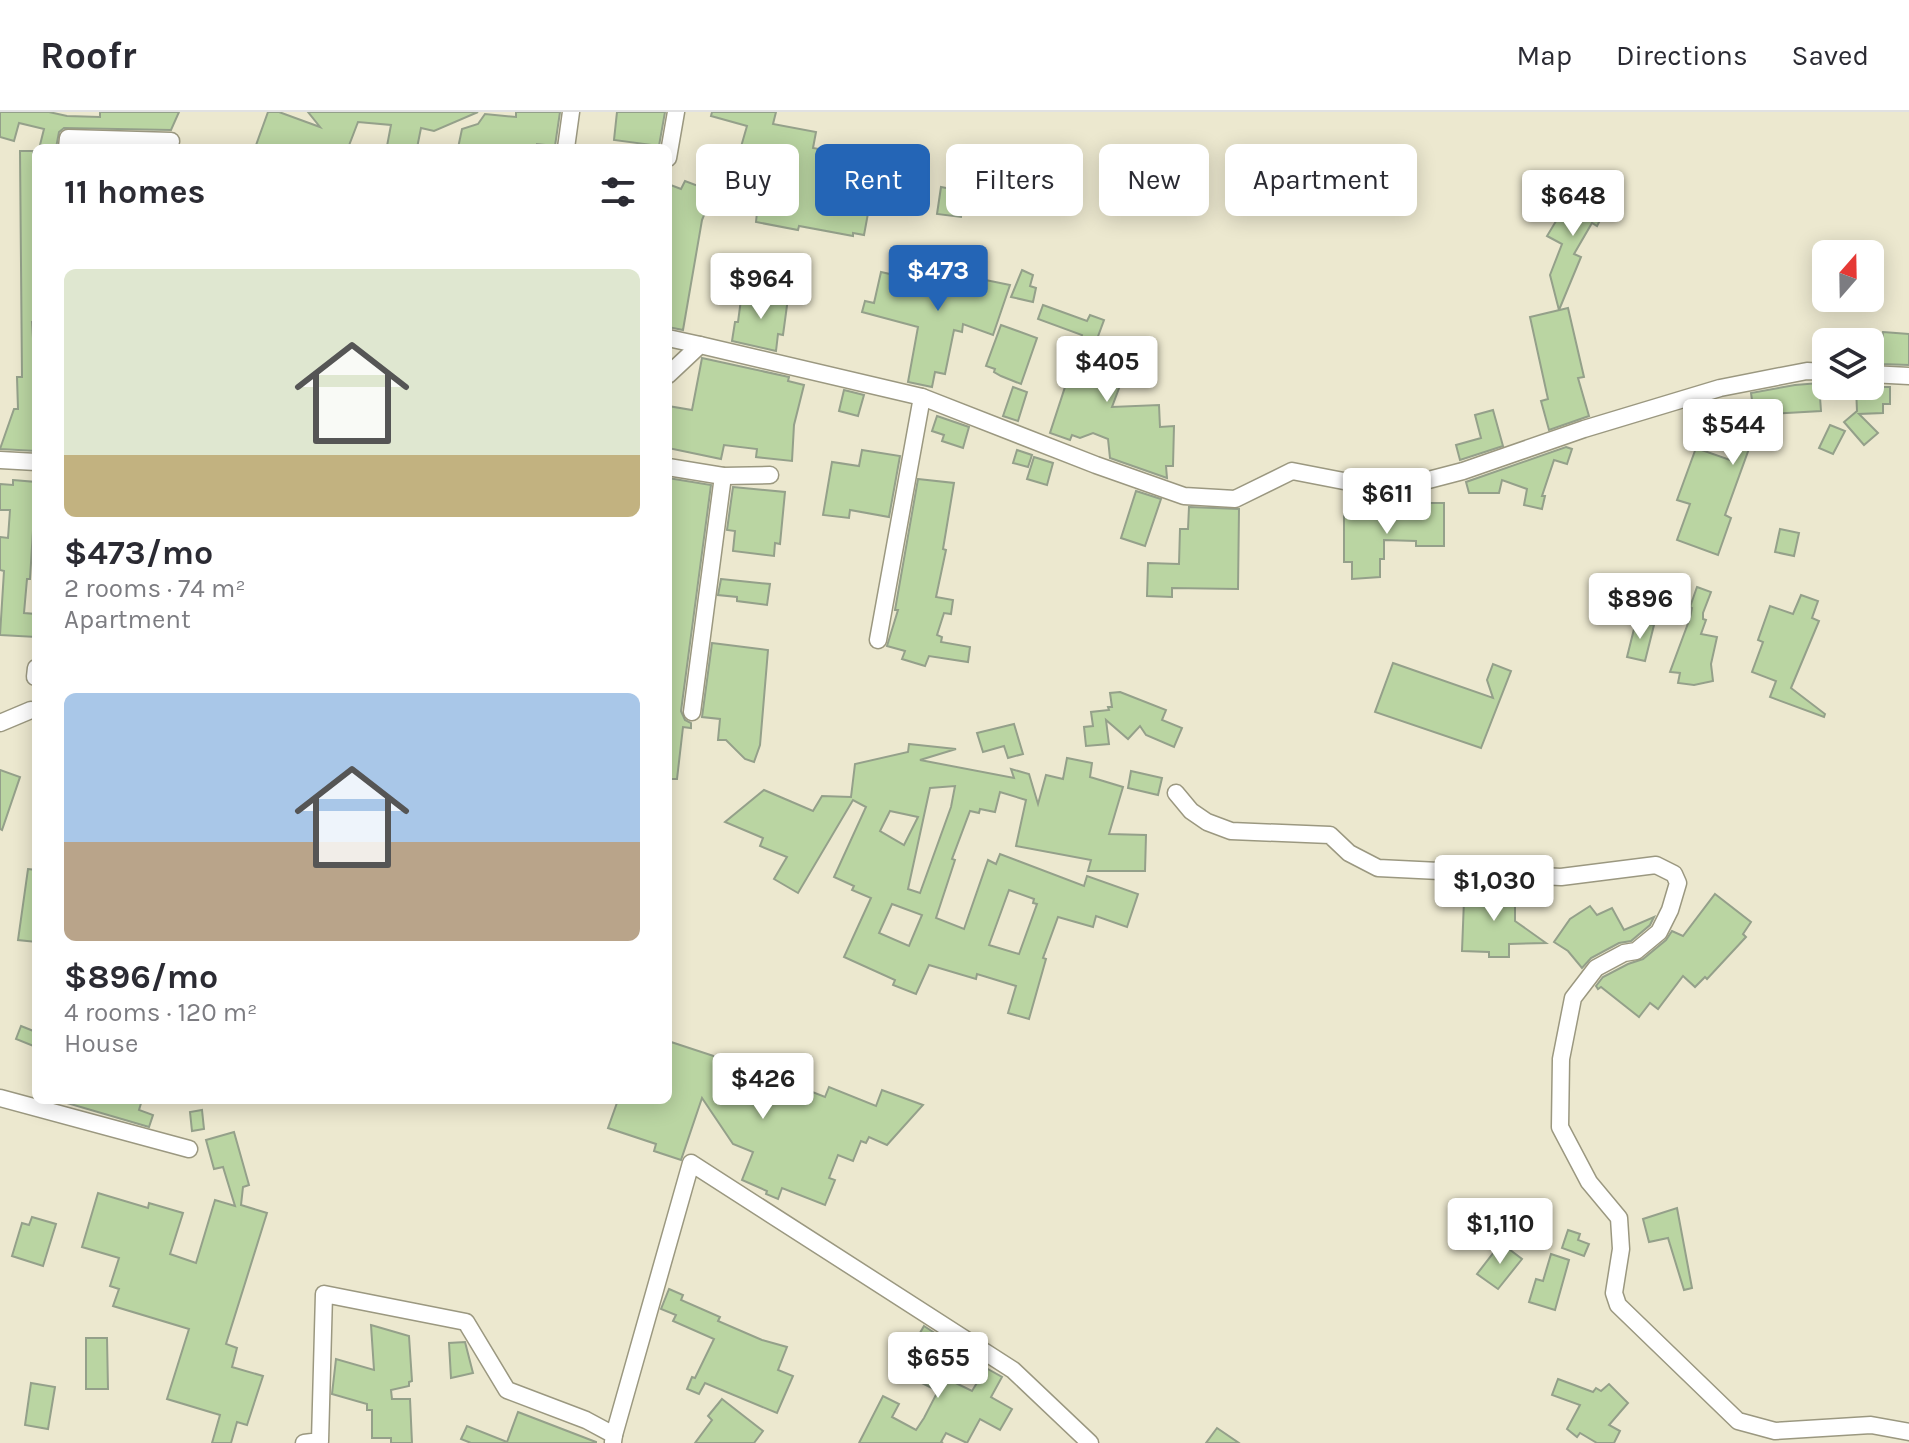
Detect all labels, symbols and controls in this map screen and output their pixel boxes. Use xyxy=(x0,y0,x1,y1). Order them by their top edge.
text: Roofr xyxy=(40,33,136,78)
text: Map xyxy=(1517,39,1572,72)
text: Directions xyxy=(1616,39,1748,72)
text: Saved xyxy=(1792,39,1869,72)
chip: Buy xyxy=(696,144,799,216)
chip: Rent xyxy=(815,144,930,216)
chip: Filters xyxy=(946,144,1083,216)
chip: New xyxy=(1099,144,1209,216)
chip: Apartment xyxy=(1225,144,1417,216)
icon: filters xyxy=(596,170,640,214)
pin: $648 xyxy=(1526,170,1620,238)
text: 11 homes xyxy=(64,172,206,212)
text: $648 xyxy=(1540,180,1606,211)
north arrow xyxy=(1812,240,1884,312)
map controls xyxy=(1812,240,1884,400)
pin: $473 xyxy=(891,245,985,313)
pin: $964 xyxy=(714,253,808,321)
text: $473 xyxy=(907,255,969,286)
text: $964 xyxy=(728,263,794,294)
icon: home xyxy=(280,321,424,465)
button: layers xyxy=(1812,328,1884,400)
pin: $405 xyxy=(1060,336,1154,404)
text: $405 xyxy=(1075,346,1139,377)
pin: $544 xyxy=(1686,399,1780,467)
text: $544 xyxy=(1701,409,1765,440)
pin: $611 xyxy=(1340,468,1434,536)
text: $611 xyxy=(1361,478,1413,509)
text: $473/mo xyxy=(64,533,213,573)
text: 2 rooms · 74 m² xyxy=(64,573,246,604)
pin: $896 xyxy=(1593,573,1687,641)
text: $896 xyxy=(1607,583,1673,614)
text: Apartment xyxy=(64,604,191,635)
icon: home xyxy=(280,745,424,889)
pin: $1,030 xyxy=(1429,855,1559,923)
text: $1,030 xyxy=(1453,865,1535,896)
text: $896/mo xyxy=(64,957,218,997)
text: 4 rooms · 120 m² xyxy=(64,997,258,1028)
text: House xyxy=(64,1028,138,1059)
pin: $426 xyxy=(716,1053,810,1121)
text: $426 xyxy=(731,1063,795,1094)
pin: $1,110 xyxy=(1435,1198,1565,1266)
text: $1,110 xyxy=(1466,1208,1534,1239)
pin: $655 xyxy=(891,1332,985,1400)
text: $655 xyxy=(906,1342,970,1373)

